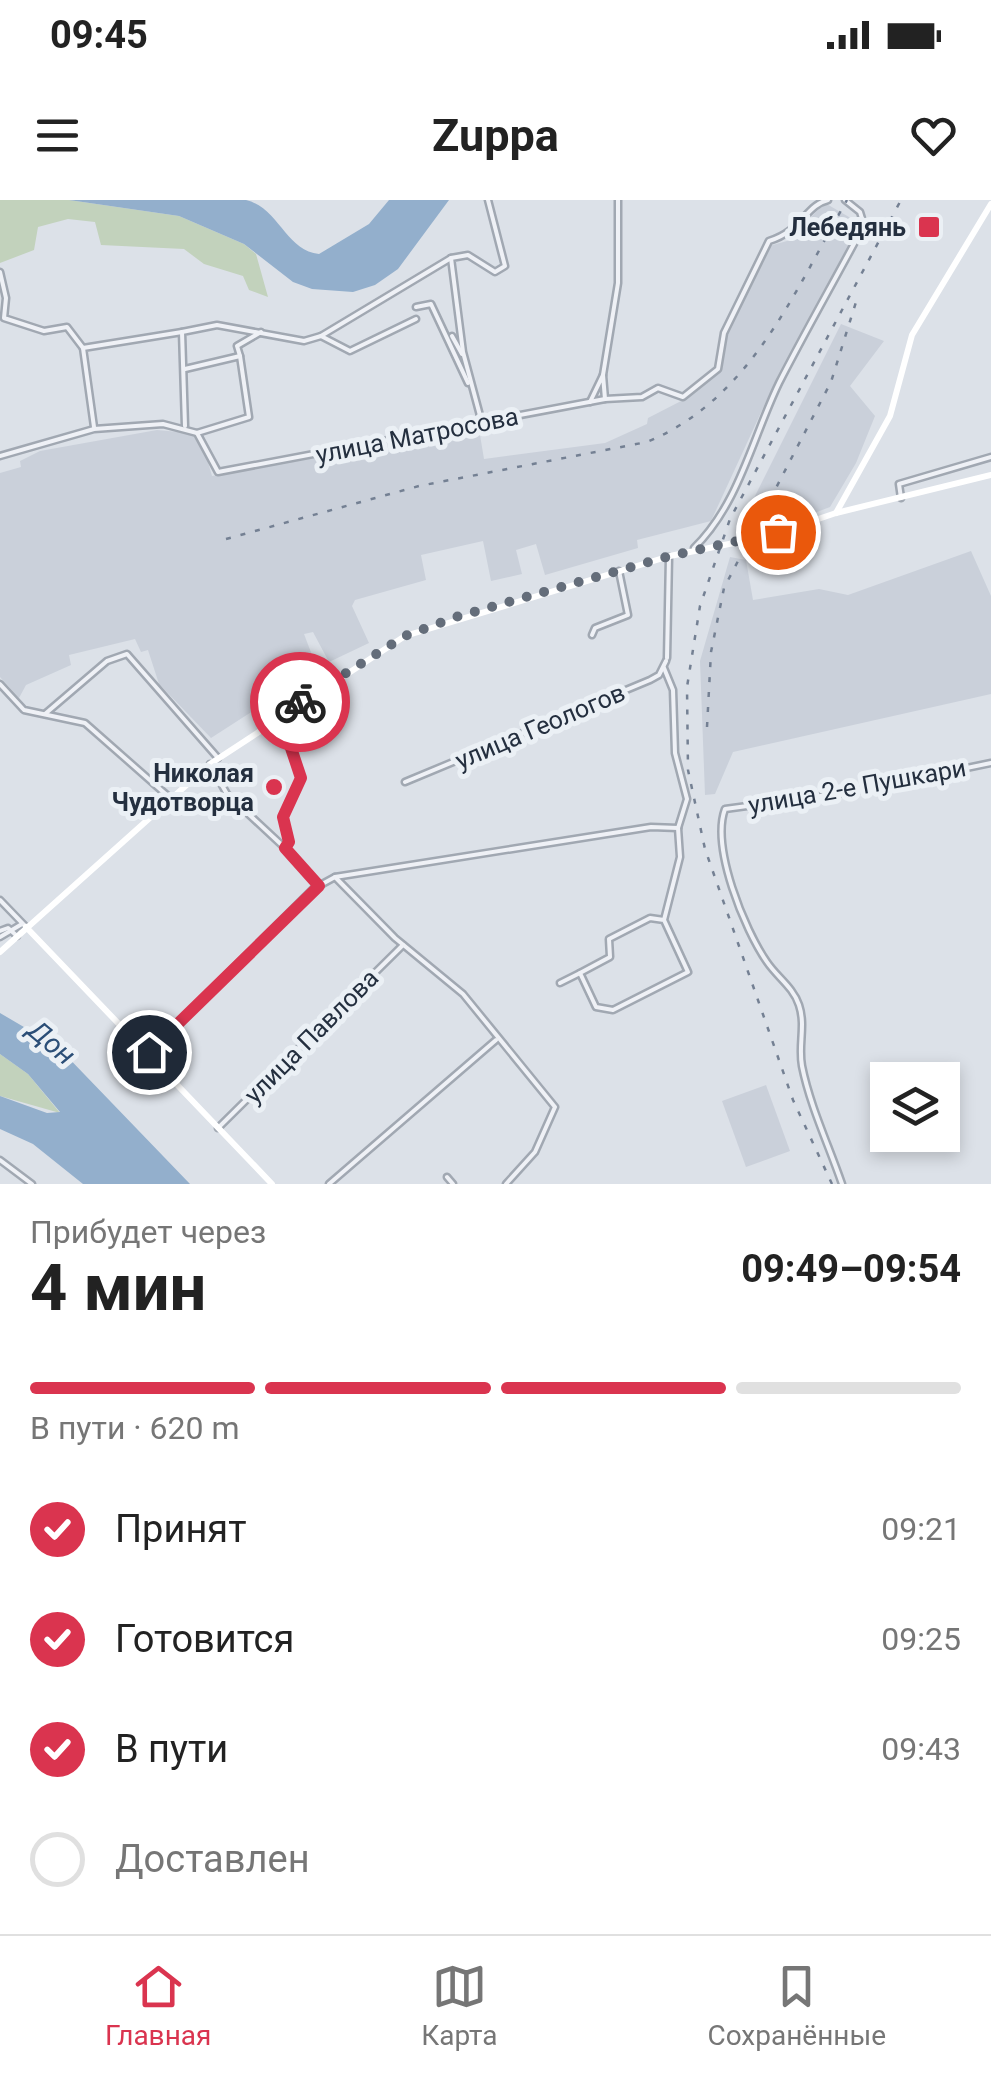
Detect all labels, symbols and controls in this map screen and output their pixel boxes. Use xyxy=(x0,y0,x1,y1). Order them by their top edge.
text: 09:45 xyxy=(50,13,148,57)
icon: menu xyxy=(30,108,85,163)
icon: heart xyxy=(906,108,961,163)
text: Zuppa xyxy=(432,109,559,162)
place label: Лебедянь xyxy=(789,213,906,242)
marker: Лебедянь xyxy=(916,214,942,240)
street label: улица Матросова xyxy=(313,402,521,469)
pin xyxy=(736,490,821,575)
icon: bag xyxy=(751,505,806,560)
courier xyxy=(250,652,350,752)
icon: bike xyxy=(273,675,328,730)
street label: улица Геологов xyxy=(451,678,629,775)
street label: улица 2-е Пушкари xyxy=(746,753,968,820)
place label: Николая Чудотворца xyxy=(112,759,254,817)
marker: Николая Чудотворца xyxy=(263,776,285,798)
street label: улица Павлова xyxy=(238,963,384,1109)
pin xyxy=(107,1010,192,1095)
water label: Дон xyxy=(20,1012,82,1072)
icon: home xyxy=(122,1025,177,1080)
map controls xyxy=(870,1062,960,1152)
button: layers xyxy=(870,1062,960,1152)
text: Прибудет через xyxy=(30,1213,266,1251)
text: 09:49–09:54 xyxy=(741,1247,961,1291)
text: 4 мин xyxy=(30,1250,206,1326)
text: В пути · 620 m xyxy=(30,1409,240,1447)
icon: check xyxy=(30,1502,85,1557)
text: Принят xyxy=(115,1507,246,1551)
text: 09:21 xyxy=(881,1510,961,1548)
icon: check xyxy=(30,1612,85,1667)
text: Готовится xyxy=(115,1617,294,1661)
text: 09:25 xyxy=(881,1620,961,1658)
icon: check xyxy=(30,1722,85,1777)
text: В пути xyxy=(115,1727,228,1771)
text: 09:43 xyxy=(881,1730,961,1768)
text: Доставлен xyxy=(115,1837,310,1881)
tab: Главная xyxy=(105,1959,211,2052)
tab: Карта xyxy=(421,1959,498,2052)
tab: Сохранённые xyxy=(707,1959,886,2052)

